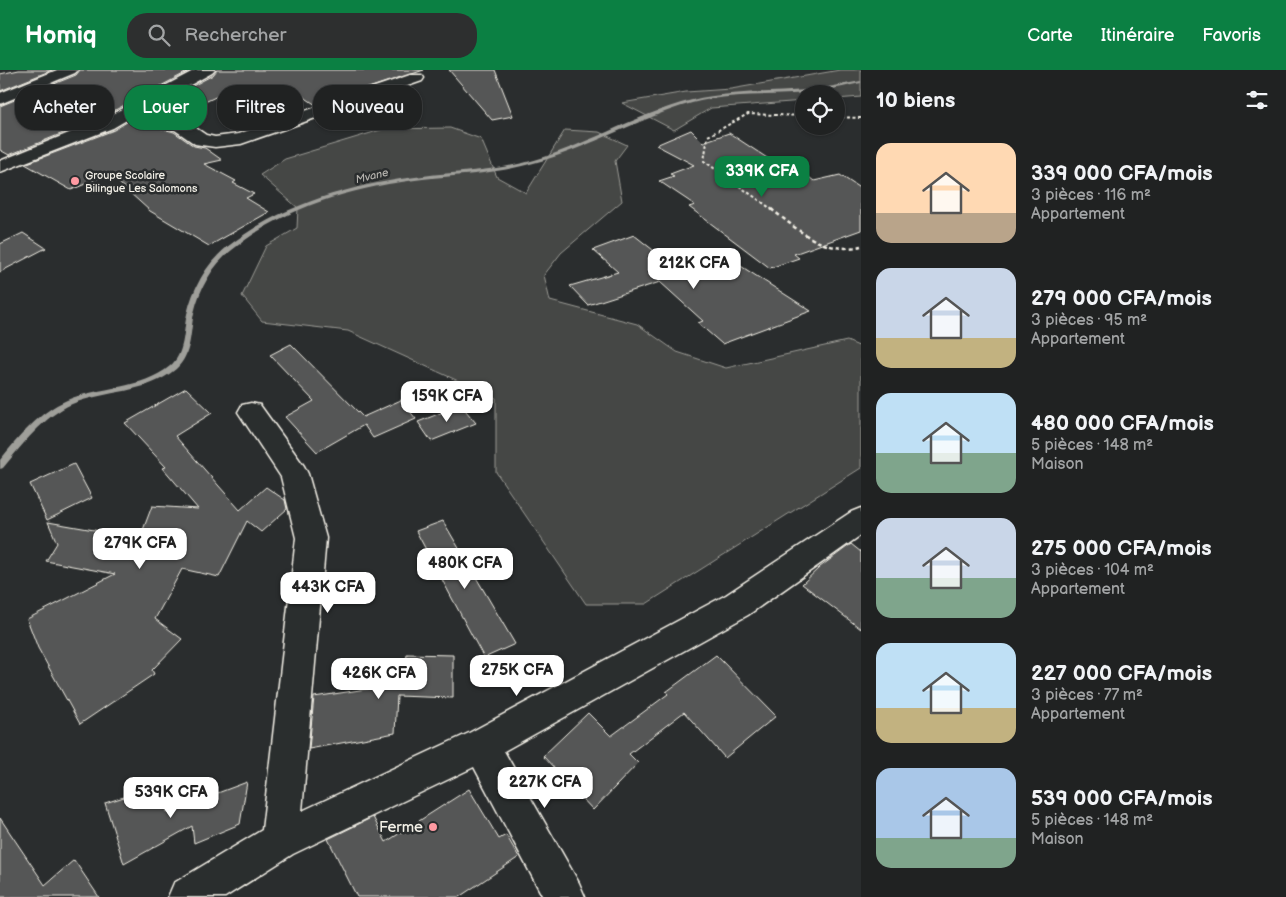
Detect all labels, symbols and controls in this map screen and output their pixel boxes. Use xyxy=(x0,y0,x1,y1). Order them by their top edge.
search box xyxy=(127,13,477,58)
text: Homiq xyxy=(25,21,97,50)
icon: search xyxy=(145,21,173,49)
text: Rechercher xyxy=(185,24,286,47)
text: Carte xyxy=(1027,25,1073,46)
text: Itinéraire xyxy=(1101,25,1174,46)
text: Favoris xyxy=(1202,25,1261,46)
chip: Acheter xyxy=(15,85,114,130)
chip: Louer xyxy=(124,85,207,130)
chip: Filtres xyxy=(217,85,303,130)
chip: Nouveau xyxy=(313,85,422,130)
map controls xyxy=(795,85,845,135)
button: locate xyxy=(795,85,845,135)
icon: filters xyxy=(1243,86,1271,114)
text: 10 biens xyxy=(876,88,955,113)
pin: 339K CFA xyxy=(710,156,814,198)
text: 339 000 CFA/mois xyxy=(1031,161,1213,186)
text: 339K CFA xyxy=(725,162,799,181)
icon: home xyxy=(916,163,976,223)
water label: Mvane xyxy=(354,166,390,186)
place label: Groupe Scolaire Bilingue Les Salomons xyxy=(85,169,198,195)
marker: Groupe Scolaire Bilingue Les Salomons xyxy=(69,175,81,187)
text: 3 pièces · 116 m² xyxy=(1031,186,1151,205)
text: Appartement xyxy=(1031,205,1125,224)
pin: 212K CFA xyxy=(642,248,746,290)
text: 212K CFA xyxy=(659,254,729,273)
text: 279 000 CFA/mois xyxy=(1031,286,1212,311)
icon: home xyxy=(916,288,976,348)
text: 3 pièces · 95 m² xyxy=(1031,311,1147,330)
text: Appartement xyxy=(1031,330,1125,349)
pin: 159K CFA xyxy=(395,380,499,423)
text: 159K CFA xyxy=(412,387,482,406)
text: 480 000 CFA/mois xyxy=(1031,411,1214,436)
icon: home xyxy=(916,413,976,473)
text: 5 pièces · 148 m² xyxy=(1031,436,1153,455)
text: Maison xyxy=(1031,455,1084,474)
pin: 279K CFA xyxy=(88,528,192,570)
text: 279K CFA xyxy=(104,534,176,553)
text: 275 000 CFA/mois xyxy=(1031,536,1212,561)
icon: home xyxy=(916,538,976,598)
pin: 480K CFA xyxy=(413,548,517,590)
text: 480K CFA xyxy=(428,554,502,573)
text: 3 pièces · 104 m² xyxy=(1031,561,1154,580)
pin: 443K CFA xyxy=(276,572,380,614)
text: 443K CFA xyxy=(291,578,365,597)
text: Appartement xyxy=(1031,580,1125,599)
pin: 275K CFA xyxy=(465,654,569,697)
pin: 426K CFA xyxy=(327,658,431,700)
text: 275K CFA xyxy=(481,661,553,680)
text: 227 000 CFA/mois xyxy=(1031,661,1212,686)
icon: home xyxy=(916,663,976,723)
text: 426K CFA xyxy=(342,664,416,683)
text: 3 pièces · 77 m² xyxy=(1031,686,1143,705)
text: Appartement xyxy=(1031,705,1125,724)
pin: 227K CFA xyxy=(493,766,597,809)
text: 227K CFA xyxy=(509,773,581,792)
pin: 539K CFA xyxy=(119,776,223,819)
text: 539K CFA xyxy=(135,783,207,802)
text: 539 000 CFA/mois xyxy=(1031,786,1213,811)
icon: home xyxy=(916,788,976,848)
text: 5 pièces · 148 m² xyxy=(1031,811,1153,830)
place label: Ferme xyxy=(379,818,423,837)
marker: Ferme xyxy=(427,821,439,833)
text: Maison xyxy=(1031,830,1084,849)

